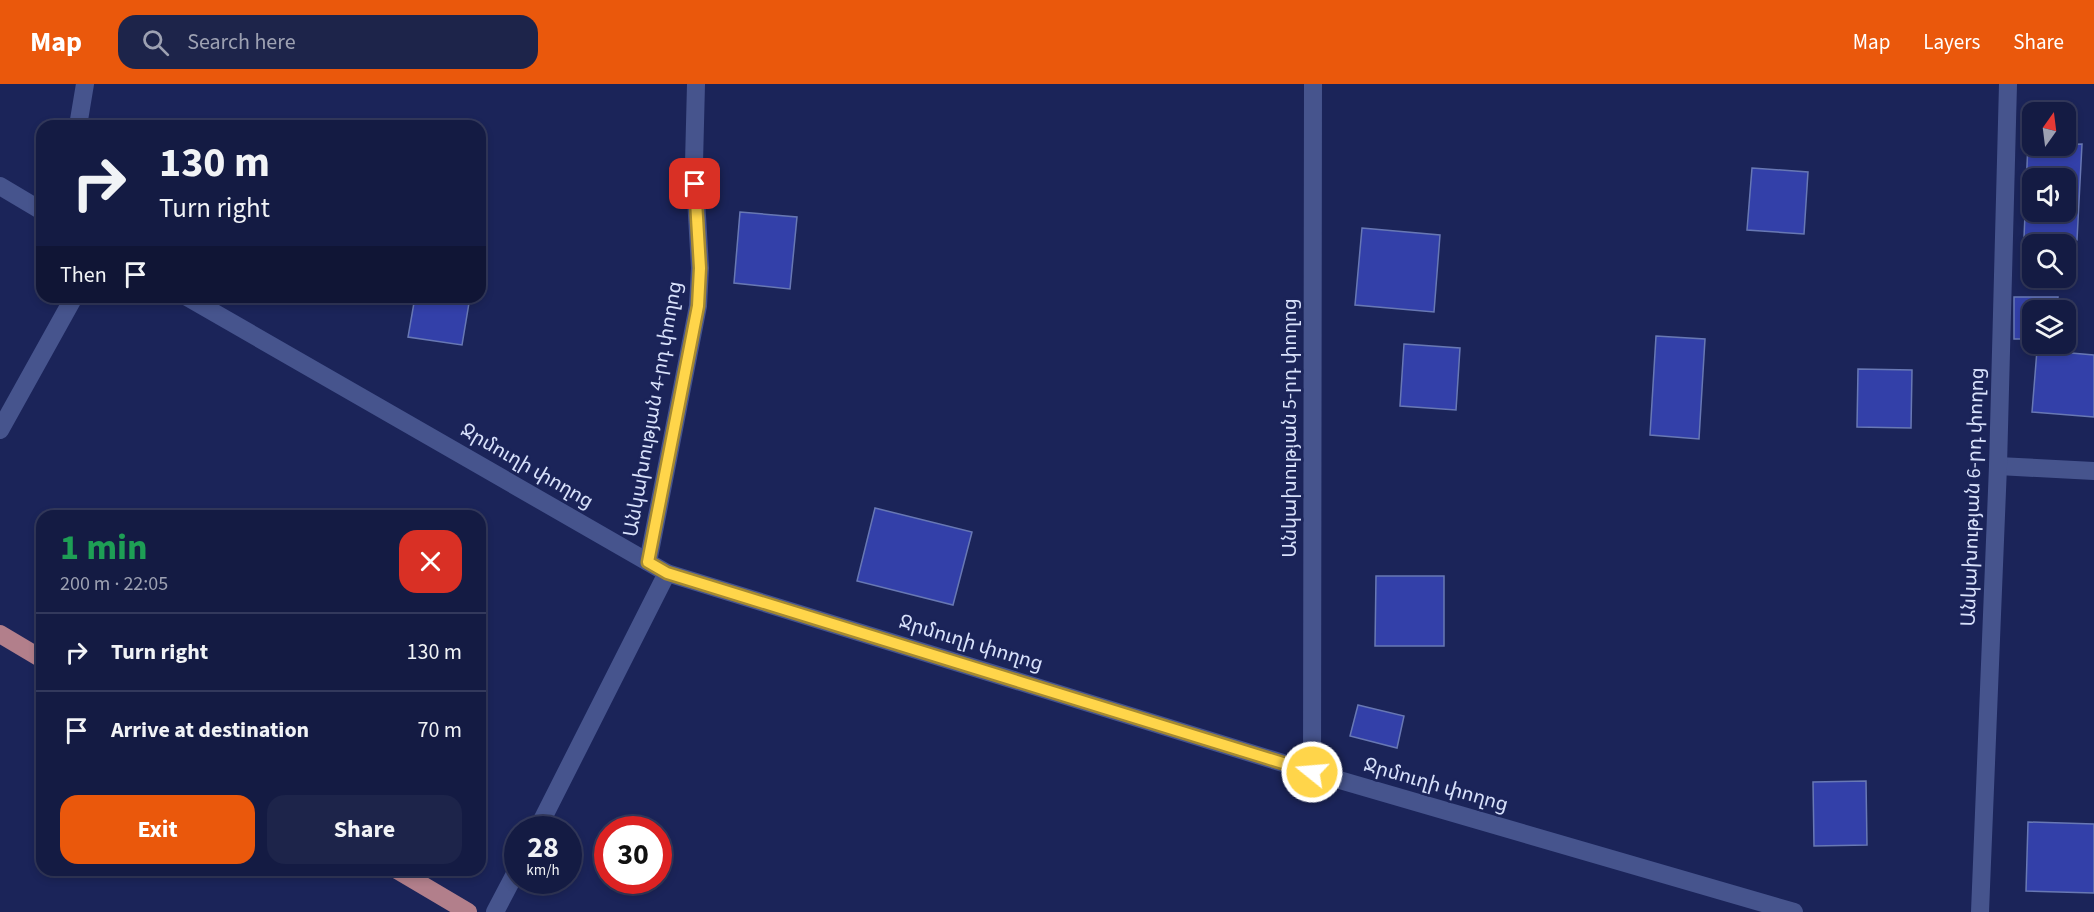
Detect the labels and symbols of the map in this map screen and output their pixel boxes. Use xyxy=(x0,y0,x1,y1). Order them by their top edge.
north arrow xyxy=(2022,102,2076,156)
pin xyxy=(669,158,720,209)
street label: Անկախության 4-րդ փողոց xyxy=(617,279,689,539)
street label: Անկախության 5-րդ փողոց xyxy=(1276,298,1304,558)
street label: Անկախության 6-րդ փողոց xyxy=(1954,367,1992,627)
street label: Ջրմուղի փողոց xyxy=(455,417,599,515)
street label: Ջրմուղի փողոց xyxy=(896,608,1046,678)
position arrow xyxy=(1280,740,1344,804)
street label: Ջրմուղի փողոց xyxy=(1360,751,1512,819)
speed limit sign: 30 xyxy=(594,816,672,894)

